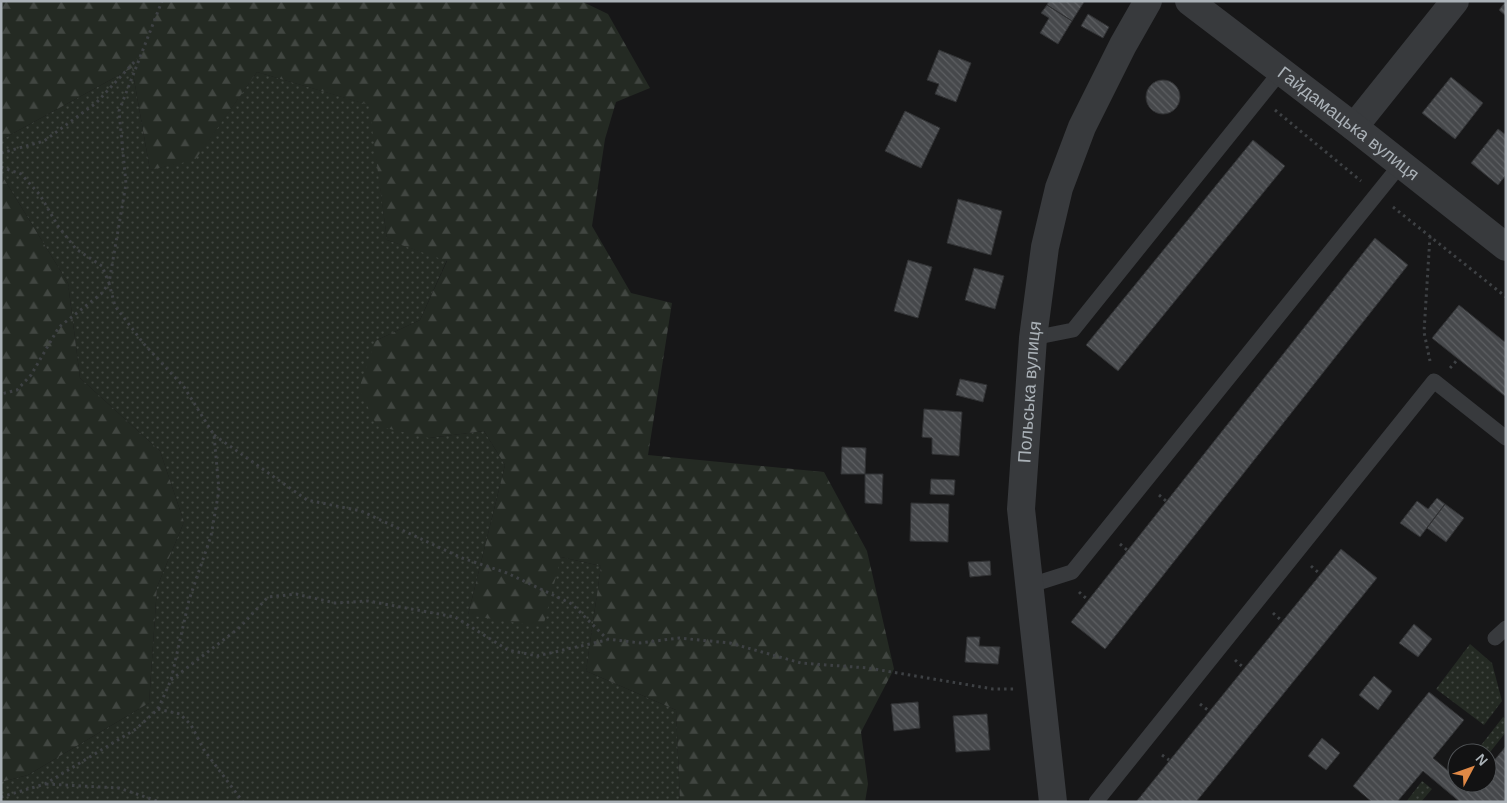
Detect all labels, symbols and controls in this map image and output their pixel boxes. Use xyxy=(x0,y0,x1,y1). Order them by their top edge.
street label: Гайдамацька вулиця xyxy=(1274,62,1423,184)
street label: Польська вулиця xyxy=(1014,320,1045,464)
north arrow xyxy=(1447,743,1497,793)
text: N xyxy=(1472,750,1491,769)

